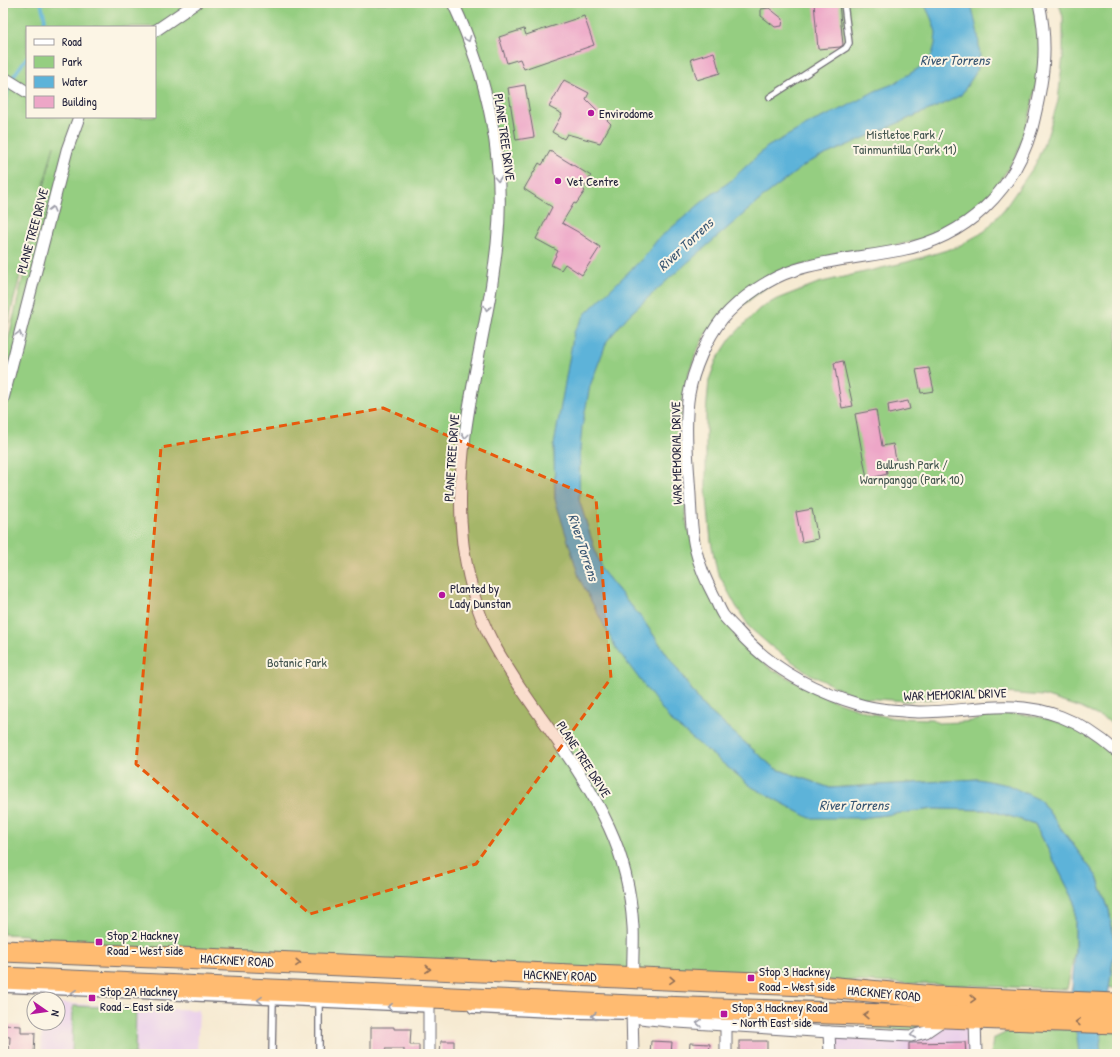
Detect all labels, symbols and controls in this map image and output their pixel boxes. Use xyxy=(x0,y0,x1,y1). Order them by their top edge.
legend xyxy=(26,26,156,118)
text: Road xyxy=(62,33,82,50)
one-way arrow xyxy=(464,35,472,42)
water label: River Torrens xyxy=(920,50,991,69)
text: Park xyxy=(62,53,82,70)
text: Water xyxy=(62,73,88,90)
street label: PLANE TREE DRIVE xyxy=(490,92,520,182)
text: Building xyxy=(62,93,97,110)
place label: Envirodome xyxy=(599,104,653,122)
marker: Envirodome xyxy=(586,108,596,118)
park label: Mistletoe Park / Tainmuntilla (Park 11) xyxy=(853,125,957,158)
place label: Vet Centre xyxy=(566,172,619,190)
one-way arrow xyxy=(494,176,503,182)
marker: Vet Centre xyxy=(553,176,563,186)
street label: PLANE TREE DRIVE xyxy=(12,186,52,276)
one-way arrow xyxy=(47,205,56,212)
water label: River Torrens xyxy=(653,212,718,275)
one-way arrow xyxy=(484,305,492,312)
one-way arrow xyxy=(14,331,23,338)
street label: WAR MEMORIAL DRIVE xyxy=(666,401,686,505)
street label: PLANE TREE DRIVE xyxy=(439,413,463,502)
one-way arrow xyxy=(461,433,470,440)
park label: Bullrush Park / Warnpangga (Park 10) xyxy=(860,455,964,488)
water label: River Torrens xyxy=(564,511,604,585)
place label: Planted by Lady Dunstan xyxy=(450,579,511,612)
marker: Planted by Lady Dunstan xyxy=(437,590,447,600)
park label: Botanic Park xyxy=(267,653,328,671)
street label: WAR MEMORIAL DRIVE xyxy=(903,683,1007,705)
street label: PLANE TREE DRIVE xyxy=(553,717,616,801)
water label: River Torrens xyxy=(819,795,890,814)
place label: Stop 2 Hackney Road - West side xyxy=(107,926,183,959)
marker: Stop 2 Hackney Road - West side xyxy=(94,937,104,947)
street label: HACKNEY ROAD xyxy=(200,949,275,971)
one-way arrow xyxy=(295,959,301,967)
place label: Stop 3 Hackney Road - West side xyxy=(759,962,835,995)
one-way arrow xyxy=(425,965,431,973)
street label: HACKNEY ROAD xyxy=(523,965,598,985)
marker: Stop 3 Hackney Road - West side xyxy=(746,973,756,983)
one-way arrow xyxy=(669,976,675,984)
street label: HACKNEY ROAD xyxy=(847,981,922,1005)
place label: Stop 2A Hackney Road - East side xyxy=(100,982,178,1015)
one-way arrow xyxy=(71,988,77,997)
north arrow xyxy=(26,991,66,1031)
marker: Stop 2A Hackney Road - East side xyxy=(87,993,97,1003)
one-way arrow xyxy=(970,995,976,1003)
one-way arrow xyxy=(257,996,263,1005)
place label: Stop 3 Hackney Road - North East side xyxy=(732,998,828,1031)
one-way arrow xyxy=(387,1003,393,1012)
text: N xyxy=(48,1009,63,1018)
marker: Stop 3 Hackney Road - North East side xyxy=(719,1009,729,1019)
one-way arrow xyxy=(863,1011,869,1019)
one-way arrow xyxy=(591,1012,597,1020)
one-way arrow xyxy=(1075,1018,1081,1026)
one-way arrow xyxy=(696,1019,702,1028)
one-way arrow xyxy=(910,1030,916,1039)

